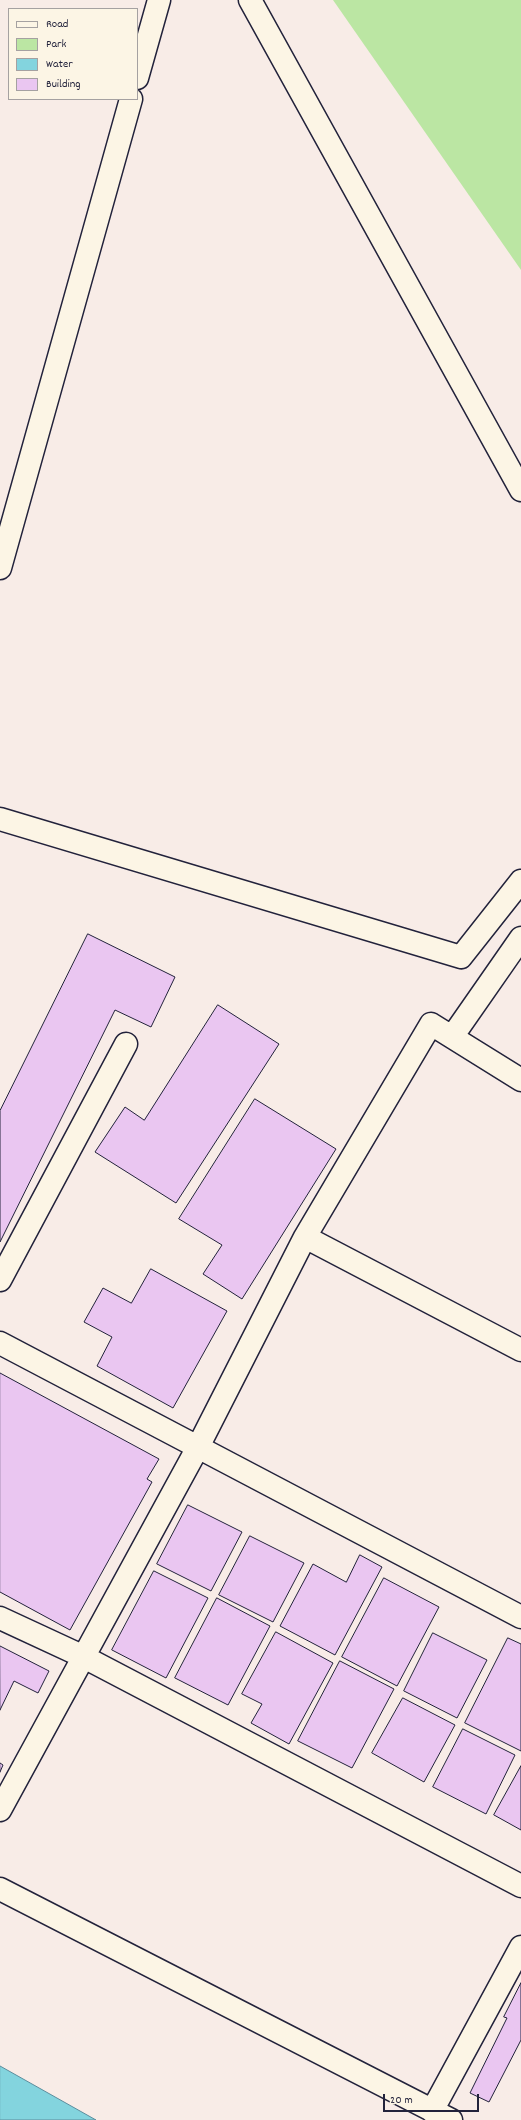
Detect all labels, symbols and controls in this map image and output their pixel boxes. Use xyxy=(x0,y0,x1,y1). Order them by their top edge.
legend xyxy=(8,8,138,100)
text: Road xyxy=(46,16,68,33)
text: Park xyxy=(46,36,66,53)
text: Water xyxy=(46,56,73,73)
text: Building xyxy=(46,76,81,93)
scale bar xyxy=(385,2086,481,2112)
text: 20 m xyxy=(390,2092,413,2109)

